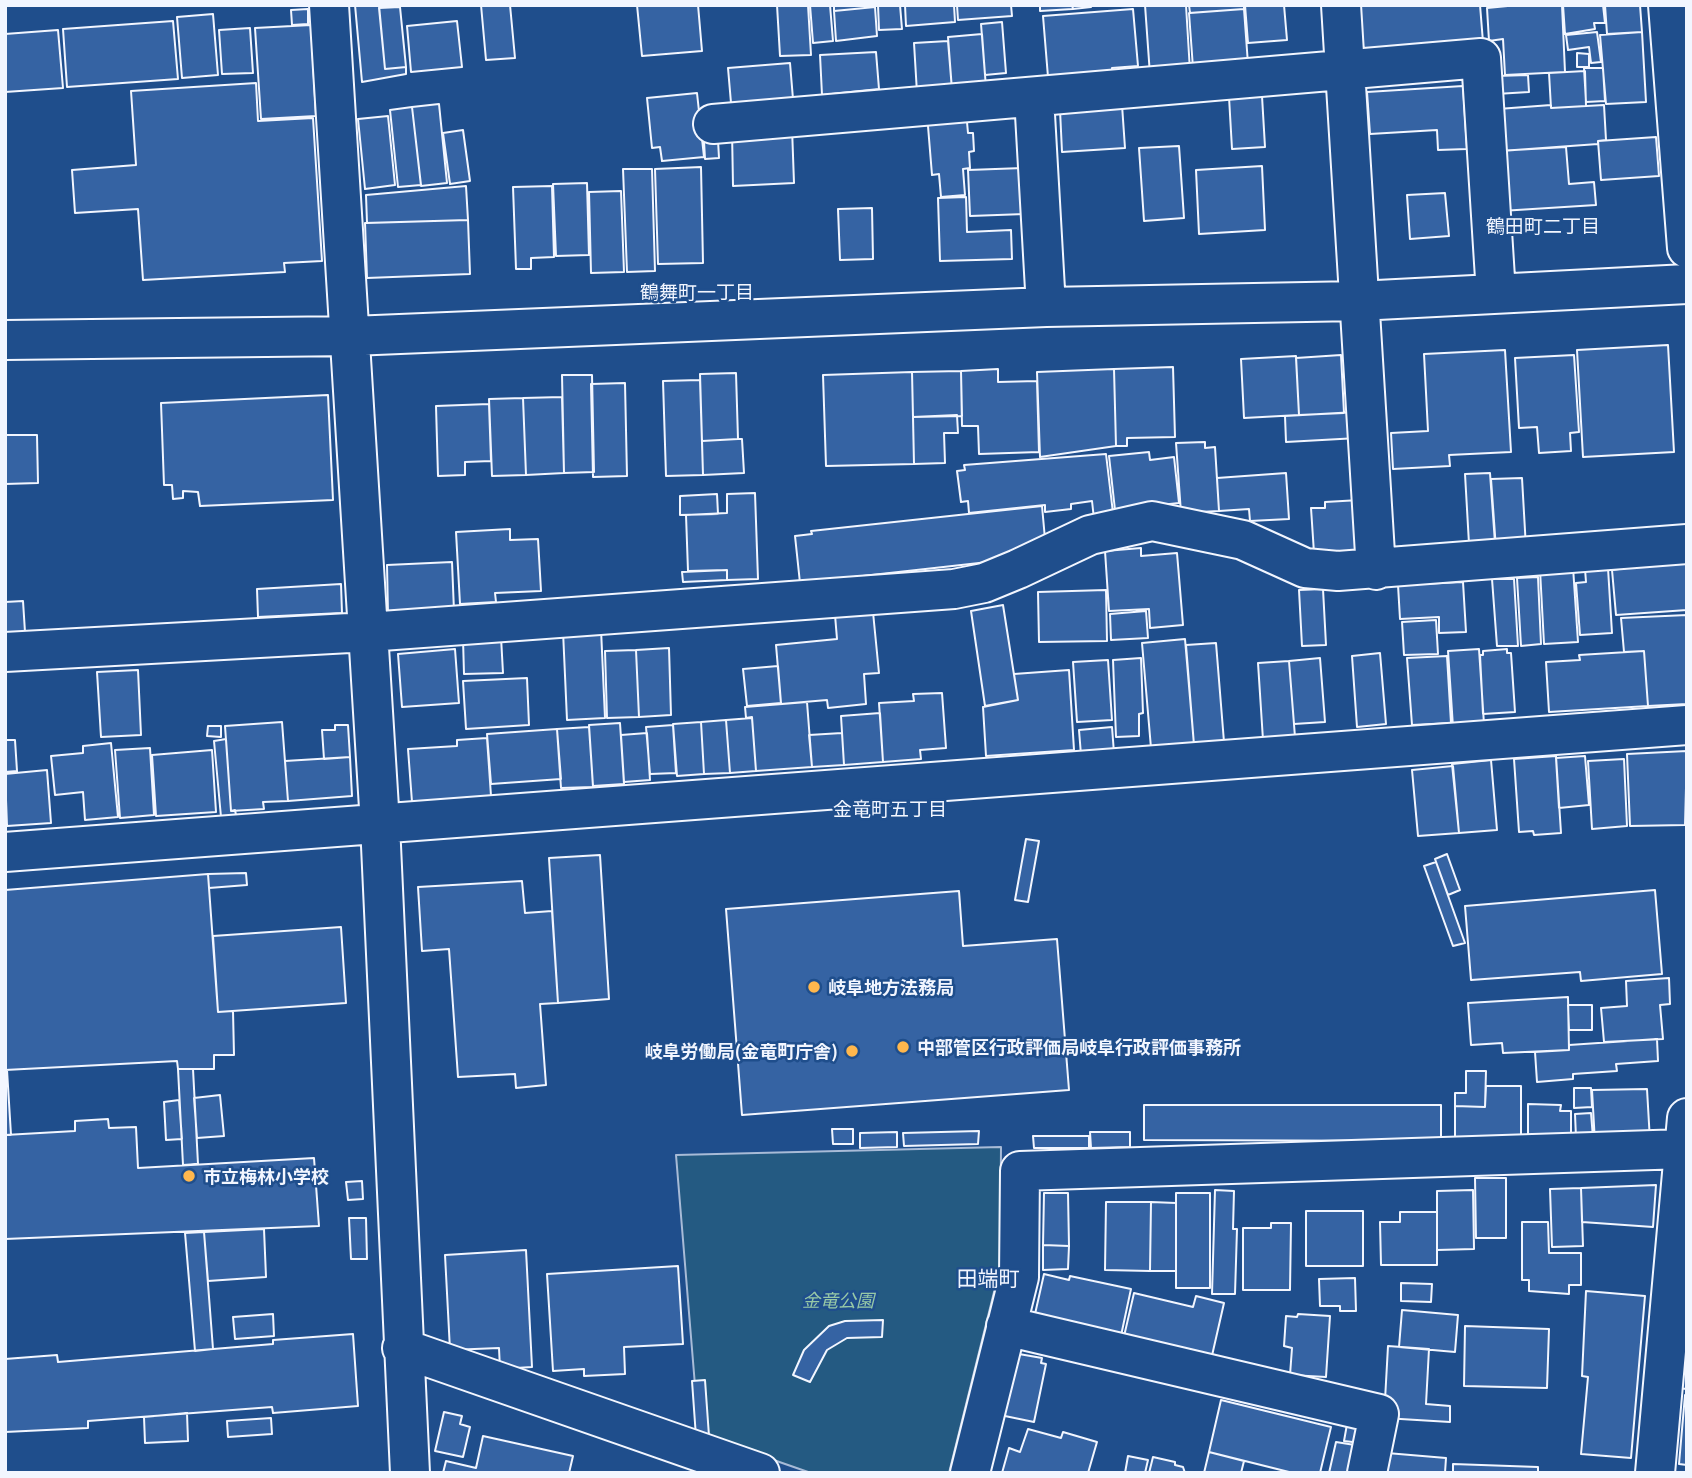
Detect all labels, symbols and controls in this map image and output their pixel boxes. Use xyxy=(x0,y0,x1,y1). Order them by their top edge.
district label: 鶴田町二丁目 xyxy=(1486,215,1600,237)
district label: 鶴舞町一丁目 xyxy=(640,281,754,303)
district label: 金竜町五丁目 xyxy=(833,798,947,820)
place label: 岐阜地方法務局 xyxy=(828,976,954,998)
marker: 岐阜地方法務局 xyxy=(806,979,822,995)
place label: 中部管区行政評価局岐阜行政評価事務所 xyxy=(917,1036,1241,1058)
marker: 中部管区行政評価局岐阜行政評価事務所 xyxy=(895,1039,911,1055)
place label: 岐阜労働局(金竜町庁舎) xyxy=(644,1040,838,1062)
marker: 岐阜労働局(金竜町庁舎) xyxy=(844,1043,860,1059)
place label: 市立梅林小学校 xyxy=(203,1165,329,1187)
marker: 市立梅林小学校 xyxy=(181,1168,197,1184)
district label: 田端町 xyxy=(957,1265,1019,1291)
park label: 金竜公園 xyxy=(802,1289,874,1311)

